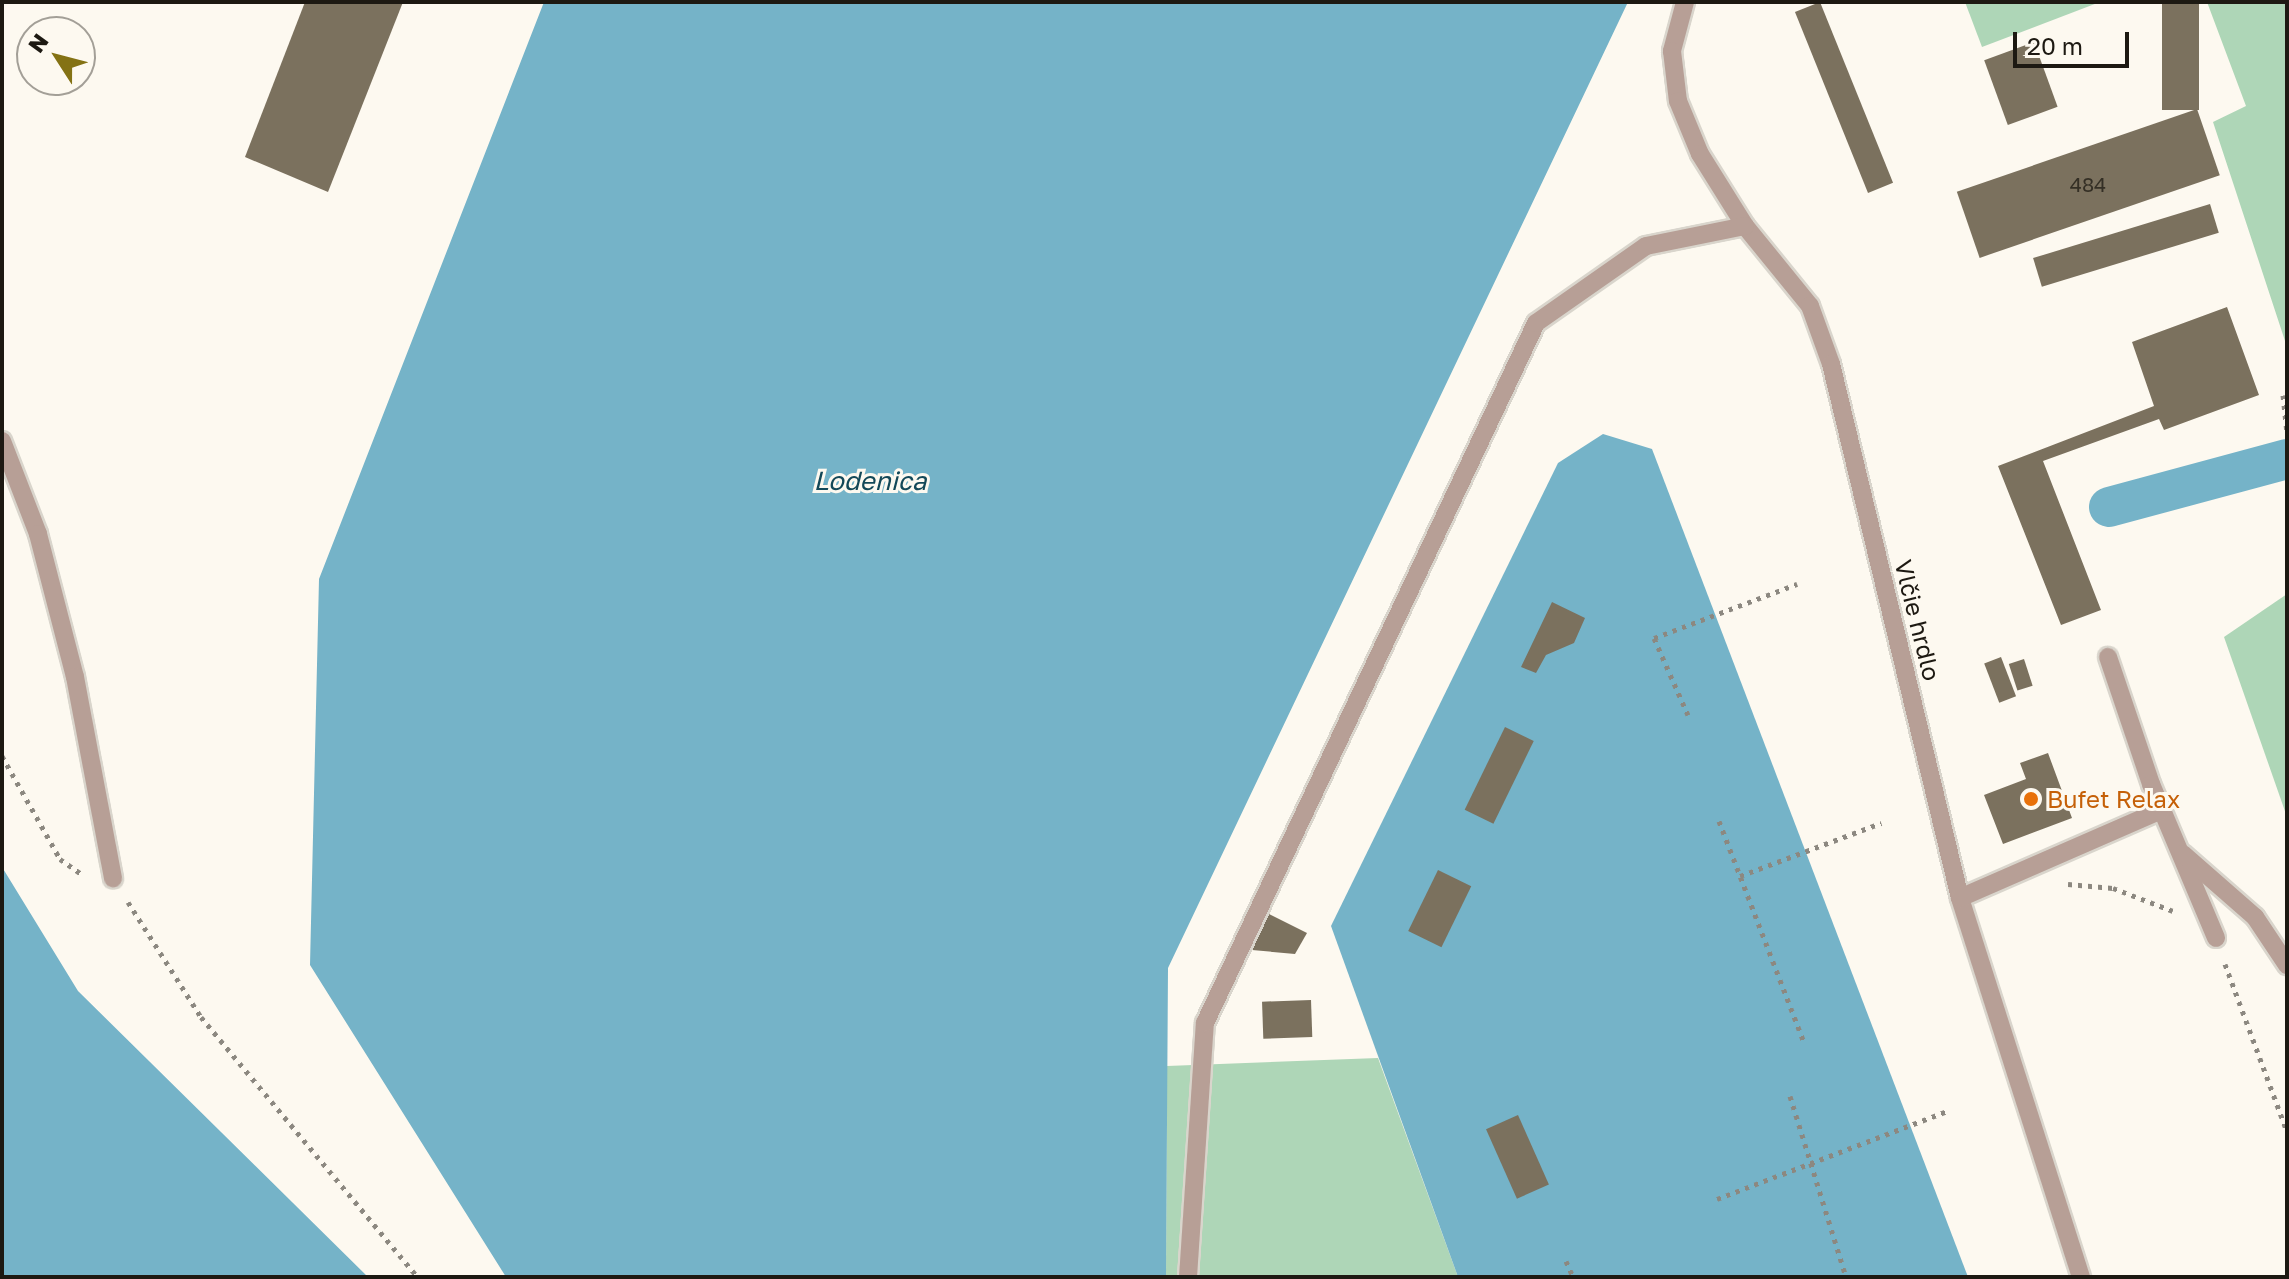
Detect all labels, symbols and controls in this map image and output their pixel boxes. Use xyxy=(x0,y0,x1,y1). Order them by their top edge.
north arrow xyxy=(16,16,96,96)
scale bar xyxy=(2017,16,2133,66)
text: N xyxy=(22,28,54,57)
text: 20 m xyxy=(2027,31,2083,60)
house number: 484 xyxy=(2070,172,2106,196)
water label: Lodenica xyxy=(813,465,927,497)
street label: Vlčie hrdlo xyxy=(1889,557,1947,683)
place label: Bufet Relax xyxy=(2047,785,2180,813)
marker: Bufet Relax xyxy=(2022,790,2040,808)

